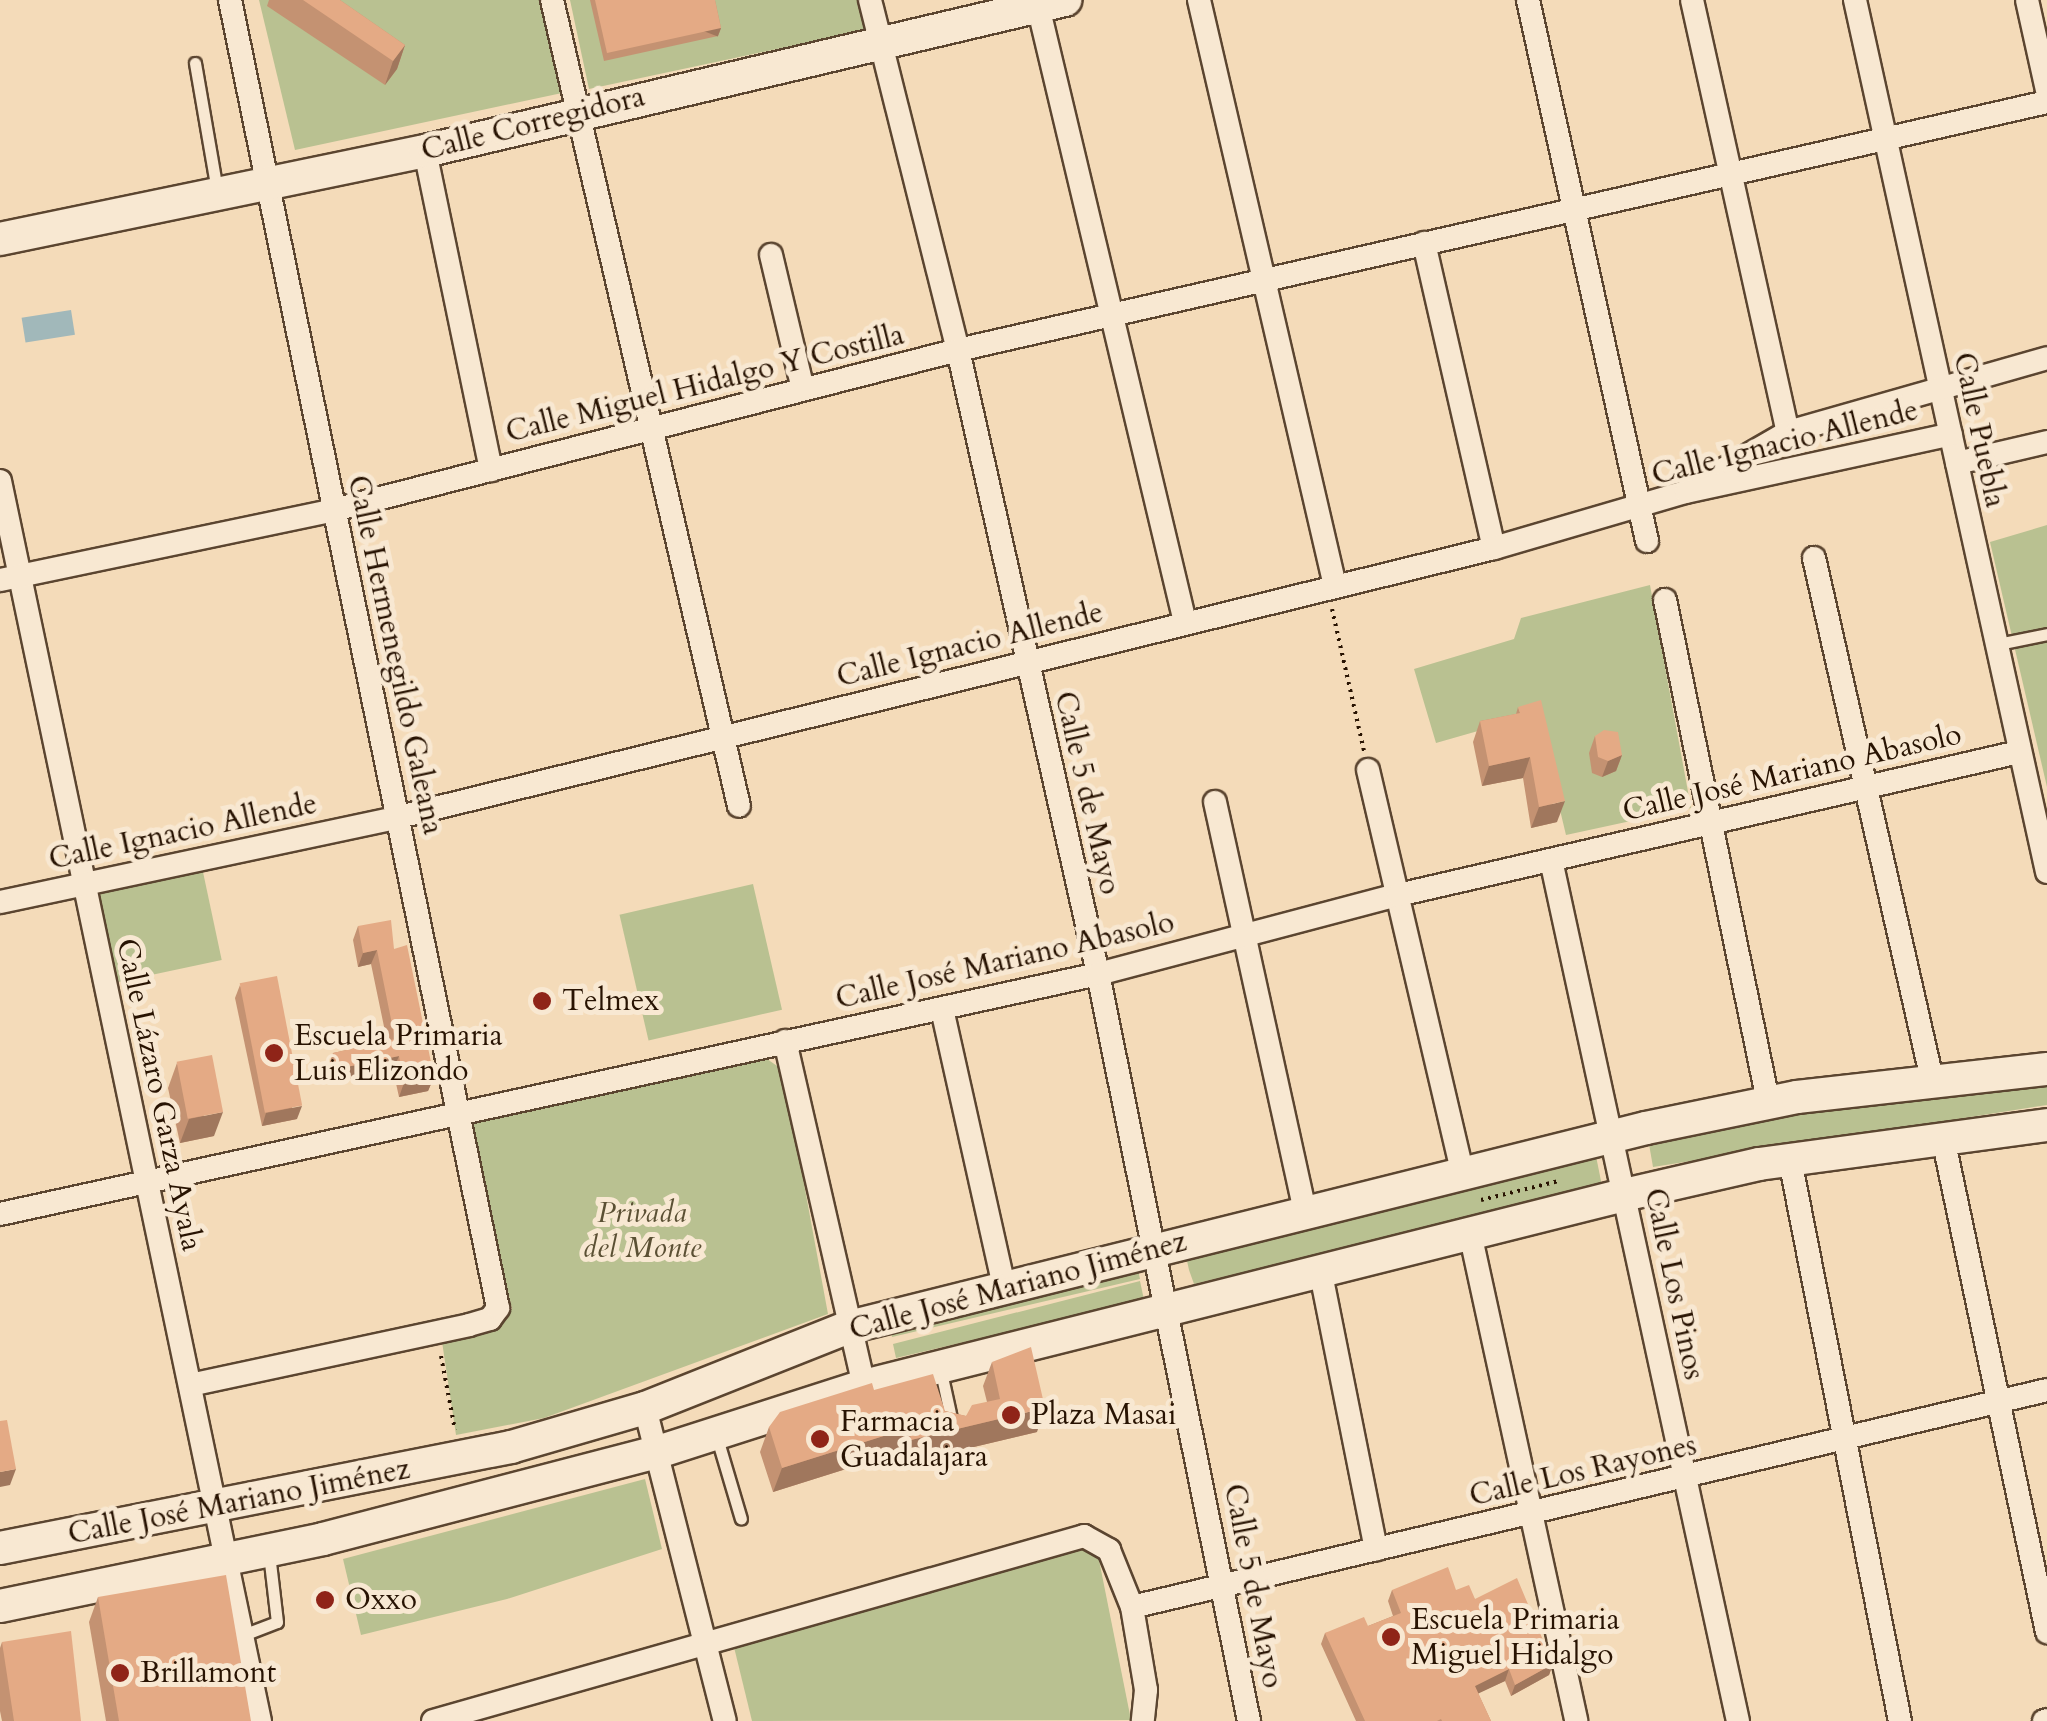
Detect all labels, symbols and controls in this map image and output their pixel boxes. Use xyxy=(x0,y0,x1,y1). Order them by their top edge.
street label: Calle Corregidora xyxy=(418,79,648,169)
street label: Calle Miguel Hidalgo Y Costilla xyxy=(502,317,908,451)
street label: Calle Puebla xyxy=(1945,349,2013,511)
street label: Calle Ignacio Allende xyxy=(1648,392,1922,494)
street label: Calle Hermenegildo Galeana xyxy=(339,472,451,838)
street label: Calle Ignacio Allende xyxy=(833,594,1107,696)
street label: Calle 5 de Mayo xyxy=(1046,688,1128,898)
street label: Calle José Mariano Abasolo xyxy=(1619,717,1965,829)
street label: Calle Ignacio Allende xyxy=(46,786,320,878)
street label: Calle José Mariano Abasolo xyxy=(832,905,1178,1017)
street label: Calle Lázaro Garza Ayala xyxy=(108,936,210,1254)
place label: Telmex xyxy=(562,983,659,1019)
marker: Telmex xyxy=(531,990,553,1012)
place label: Escuela Primaria Luis Elizondo xyxy=(294,1018,503,1088)
marker: Escuela Primaria Luis Elizondo xyxy=(263,1042,285,1064)
street label: Calle Los Pinos xyxy=(1636,1185,1712,1383)
park label: Privada del Monte xyxy=(583,1195,701,1266)
street label: Calle José Mariano Jiménez xyxy=(846,1224,1190,1348)
place label: Plaza Masai xyxy=(1031,1397,1176,1433)
place label: Farmacia Guadalajara xyxy=(840,1404,988,1474)
marker: Plaza Masai xyxy=(1000,1404,1022,1426)
street label: Calle Los Rayones xyxy=(1466,1427,1700,1515)
marker: Farmacia Guadalajara xyxy=(809,1428,831,1450)
street label: Calle José Mariano Jiménez xyxy=(65,1451,413,1553)
street label: Calle 5 de Mayo xyxy=(1216,1481,1290,1691)
place label: Oxxo xyxy=(345,1582,417,1618)
marker: Oxxo xyxy=(314,1589,336,1611)
place label: Escuela Primaria Miguel Hidalgo xyxy=(1411,1602,1620,1672)
marker: Escuela Primaria Miguel Hidalgo xyxy=(1380,1626,1402,1648)
place label: Brillamont xyxy=(140,1655,276,1691)
marker: Brillamont xyxy=(109,1662,131,1684)

